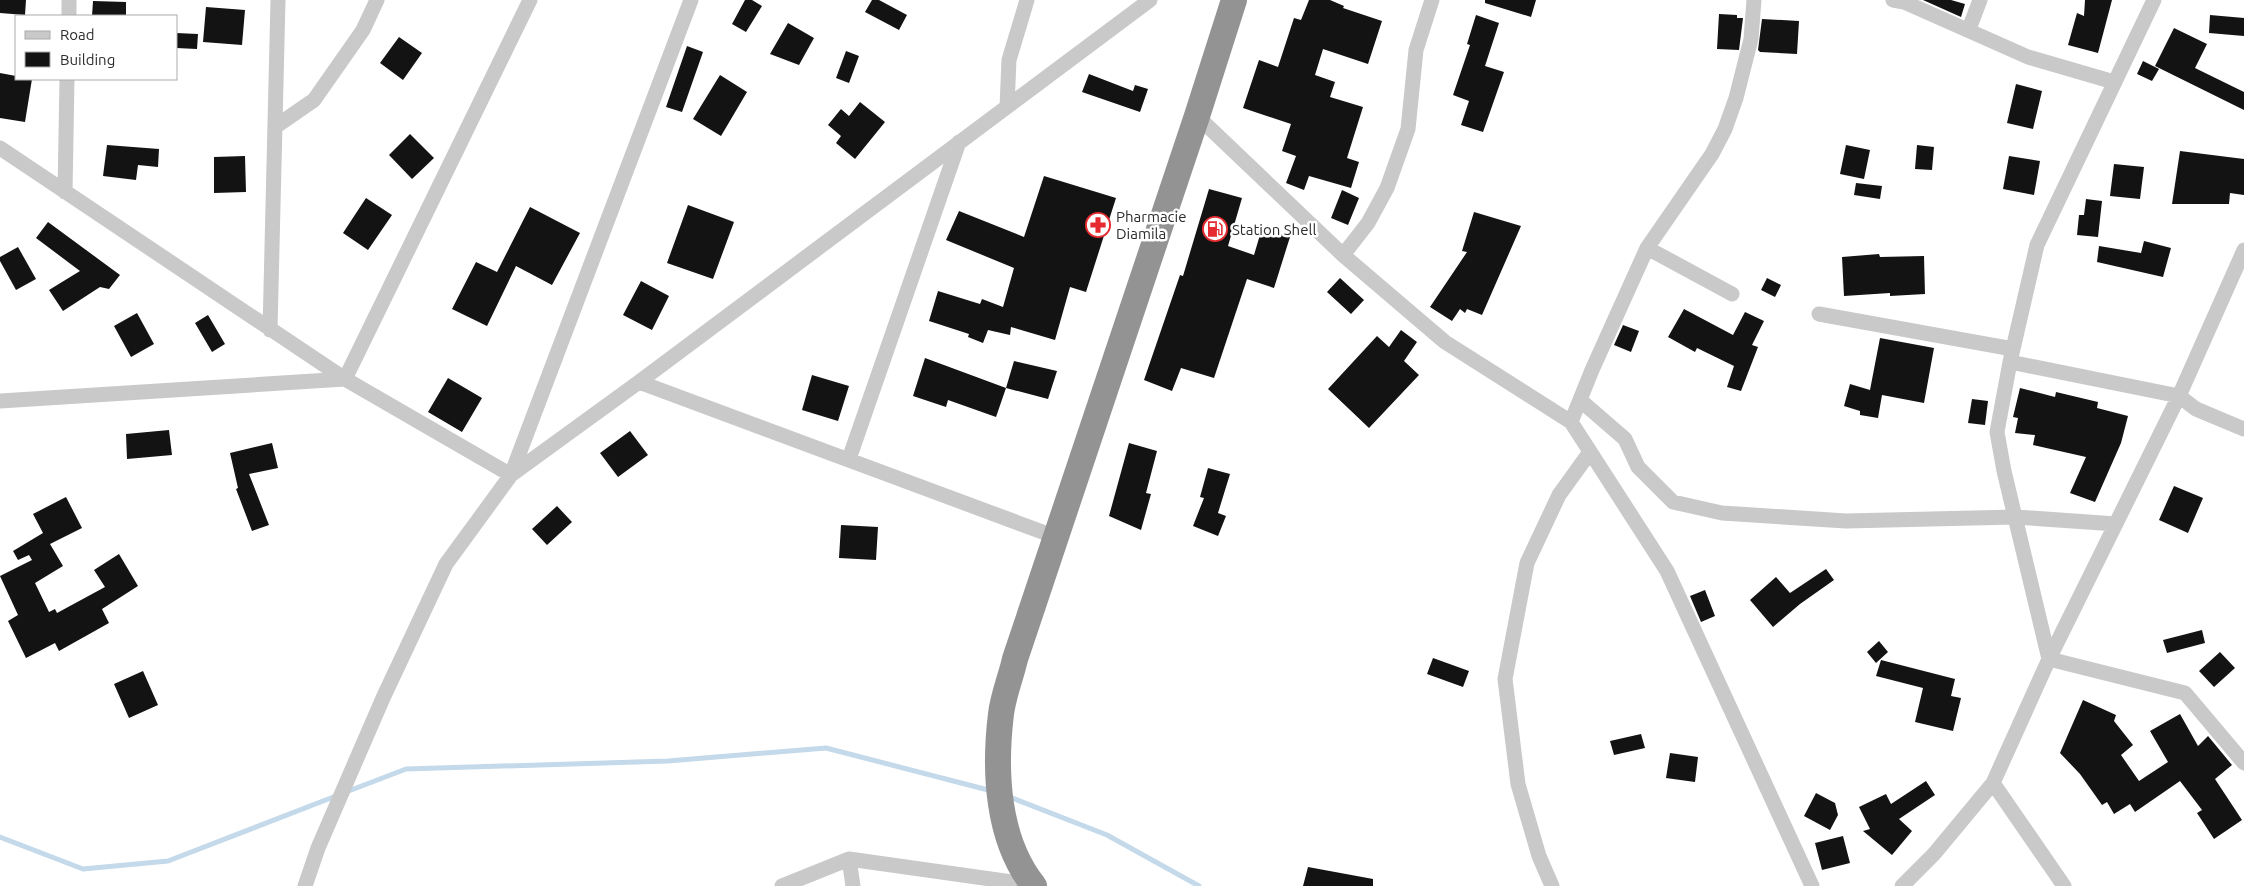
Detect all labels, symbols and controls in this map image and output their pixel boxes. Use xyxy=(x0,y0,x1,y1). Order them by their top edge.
legend xyxy=(15,15,178,80)
text: Road xyxy=(60,26,95,43)
text: Building xyxy=(60,51,115,68)
place label: Pharmacie Diamila xyxy=(1116,208,1187,242)
pharmacy icon: Pharmacie Diamila xyxy=(1085,212,1111,238)
fuel station icon: Station Shell xyxy=(1202,216,1228,242)
place label: Station Shell xyxy=(1232,221,1316,238)

